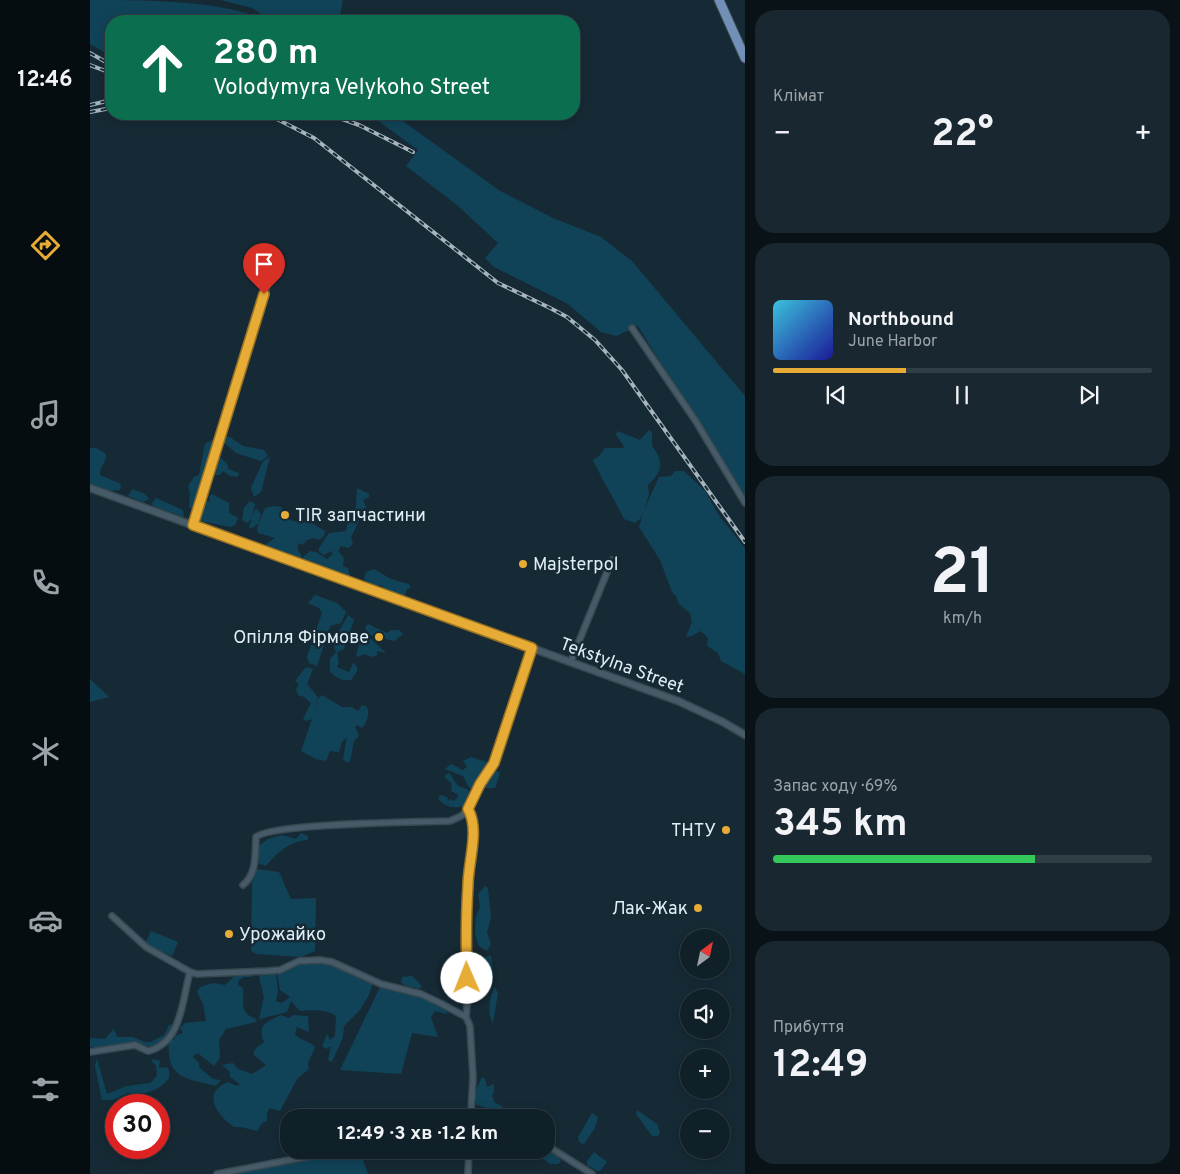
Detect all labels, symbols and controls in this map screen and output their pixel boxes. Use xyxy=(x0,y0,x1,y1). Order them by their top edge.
text: 280 m xyxy=(213,32,318,76)
icon: ahead xyxy=(130,35,195,100)
text: 12:46 xyxy=(17,67,73,94)
text: Volodymyra Velykoho Street xyxy=(213,75,490,102)
text: Клімат xyxy=(773,87,824,107)
text: 22° xyxy=(931,111,994,160)
text: − xyxy=(773,117,791,153)
text: + xyxy=(1134,117,1152,153)
icon: directions xyxy=(28,228,63,263)
pin xyxy=(243,243,285,294)
icon: arrive xyxy=(250,250,278,278)
text: Northbound xyxy=(848,308,954,332)
text: June Harbor xyxy=(848,332,937,352)
icon: previous xyxy=(822,381,850,409)
icon: pause xyxy=(948,381,976,409)
icon: next xyxy=(1075,381,1103,409)
icon: music xyxy=(28,397,63,432)
place label: TIR запчастини xyxy=(295,505,426,528)
marker: TIR запчастини xyxy=(279,509,291,521)
text: 21 xyxy=(930,535,995,617)
place label: Majsterpol xyxy=(533,554,618,577)
marker: Majsterpol xyxy=(517,558,529,570)
icon: phone xyxy=(28,565,63,600)
text: km/h xyxy=(943,609,982,629)
place label: Опілля Фірмове xyxy=(233,627,369,650)
marker: Опілля Фірмове xyxy=(373,631,385,643)
street label: Tekstylna Street xyxy=(556,633,687,699)
icon: climate xyxy=(28,734,63,769)
text: Запас ходу · 69% xyxy=(773,777,897,797)
text: 345 km xyxy=(773,801,908,850)
place label: ТНТУ xyxy=(671,820,716,843)
marker: ТНТУ xyxy=(720,824,732,836)
place label: Лак-Жак xyxy=(612,898,688,921)
marker: Лак-Жак xyxy=(692,902,704,914)
icon: car xyxy=(28,903,63,938)
place label: Урожайко xyxy=(239,924,326,947)
marker: Урожайко xyxy=(223,928,235,940)
north arrow xyxy=(680,929,730,979)
map controls xyxy=(680,929,730,1159)
position arrow xyxy=(440,951,492,1003)
button: sound xyxy=(680,989,730,1039)
text: Прибуття xyxy=(773,1018,844,1038)
text: 12:49 xyxy=(773,1042,868,1091)
button: + xyxy=(680,1049,730,1099)
icon: filters xyxy=(28,1072,63,1107)
speed limit sign: 30 xyxy=(105,1094,170,1159)
button: − xyxy=(680,1109,730,1159)
text: 12:49 · 3 хв · 1.2 km xyxy=(337,1122,498,1146)

